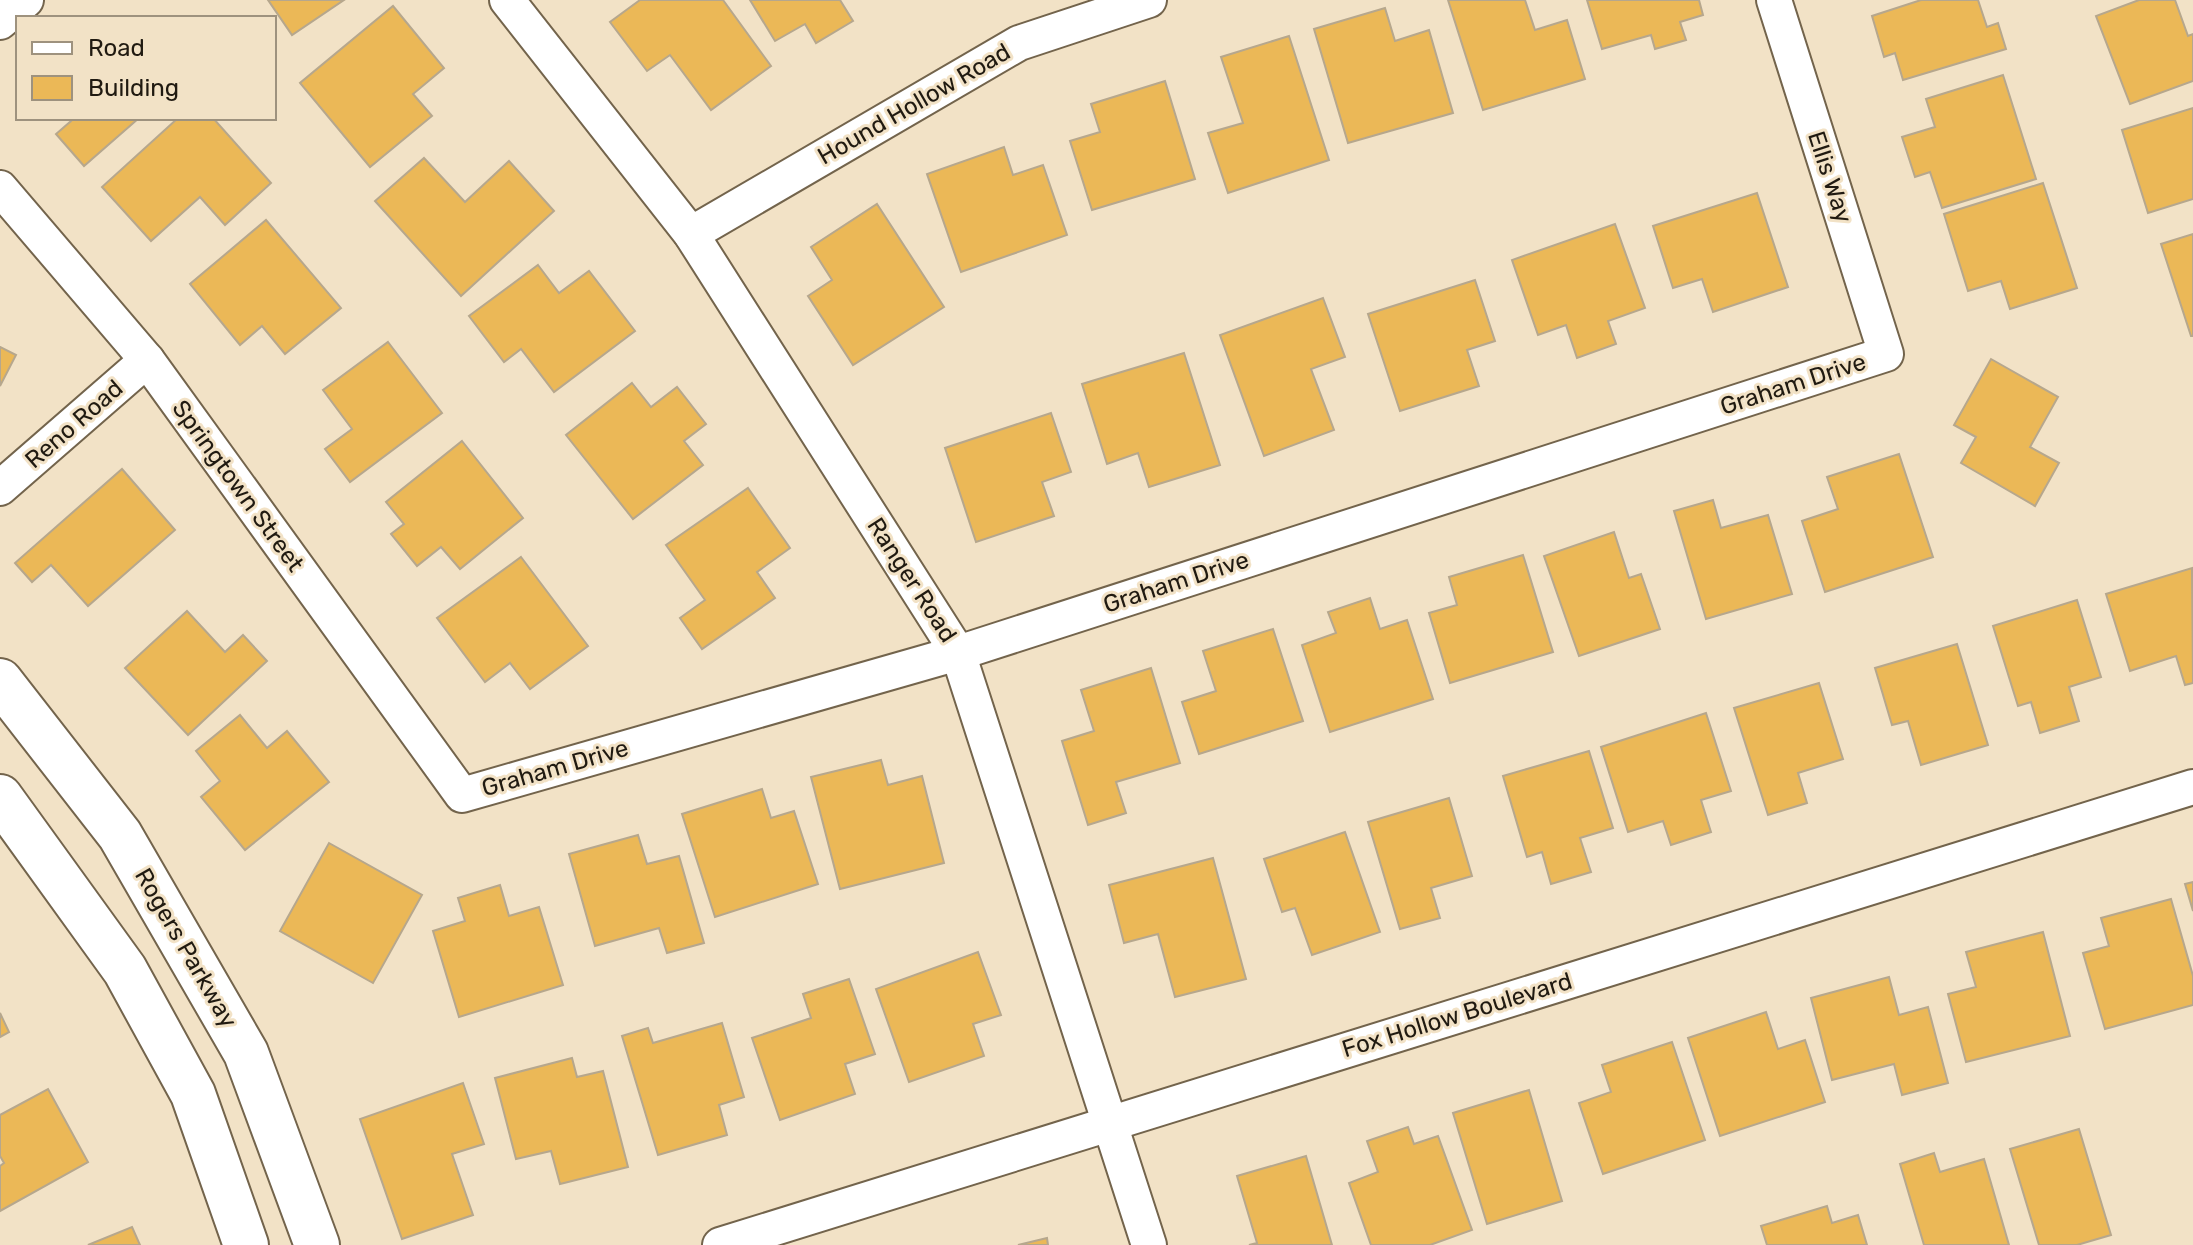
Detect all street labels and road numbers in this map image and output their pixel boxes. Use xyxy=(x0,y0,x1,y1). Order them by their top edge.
street label: Hound Hollow Road xyxy=(813,37,1015,171)
street label: Ellis Way xyxy=(1802,128,1858,226)
street label: Graham Drive xyxy=(1717,347,1869,421)
street label: Reno Road xyxy=(19,374,129,474)
street label: Springtown Street xyxy=(166,395,310,577)
street label: Ranger Road xyxy=(861,513,963,647)
street label: Graham Drive xyxy=(1100,545,1252,619)
street label: Graham Drive xyxy=(478,734,632,802)
street label: Rogers Parkway xyxy=(129,863,243,1033)
street label: Fox Hollow Boulevard xyxy=(1339,967,1575,1063)

